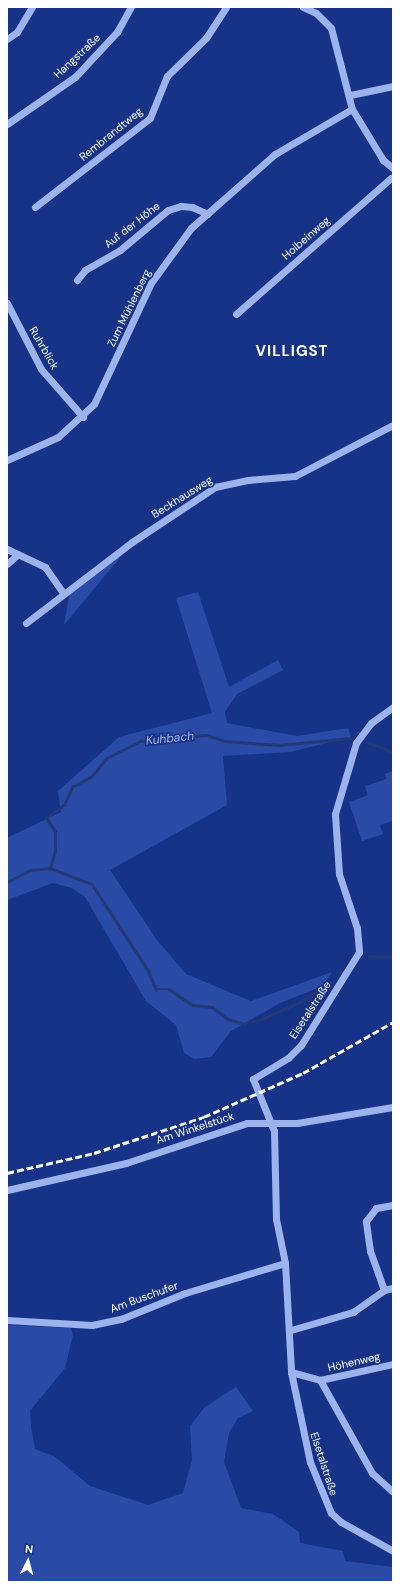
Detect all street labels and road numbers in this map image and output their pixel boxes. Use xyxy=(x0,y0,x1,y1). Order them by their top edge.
street label: Hangstraße xyxy=(51,31,103,81)
street label: Rembrandtweg xyxy=(77,105,145,163)
street label: Auf der Höhe xyxy=(102,199,162,251)
street label: Holbeinweg xyxy=(279,214,333,262)
street label: Zum Mühlenberg xyxy=(104,267,154,349)
street label: Ruhrblick xyxy=(27,324,61,372)
street label: Beckhausweg xyxy=(149,473,215,521)
street label: Elsetalstraße xyxy=(286,979,334,1041)
street label: Am Winkelstück xyxy=(154,1109,236,1147)
street label: Am Buschufer xyxy=(108,1279,180,1315)
street label: Höhenweg xyxy=(326,1350,382,1374)
street label: Elsetalstraße xyxy=(308,1431,340,1497)

